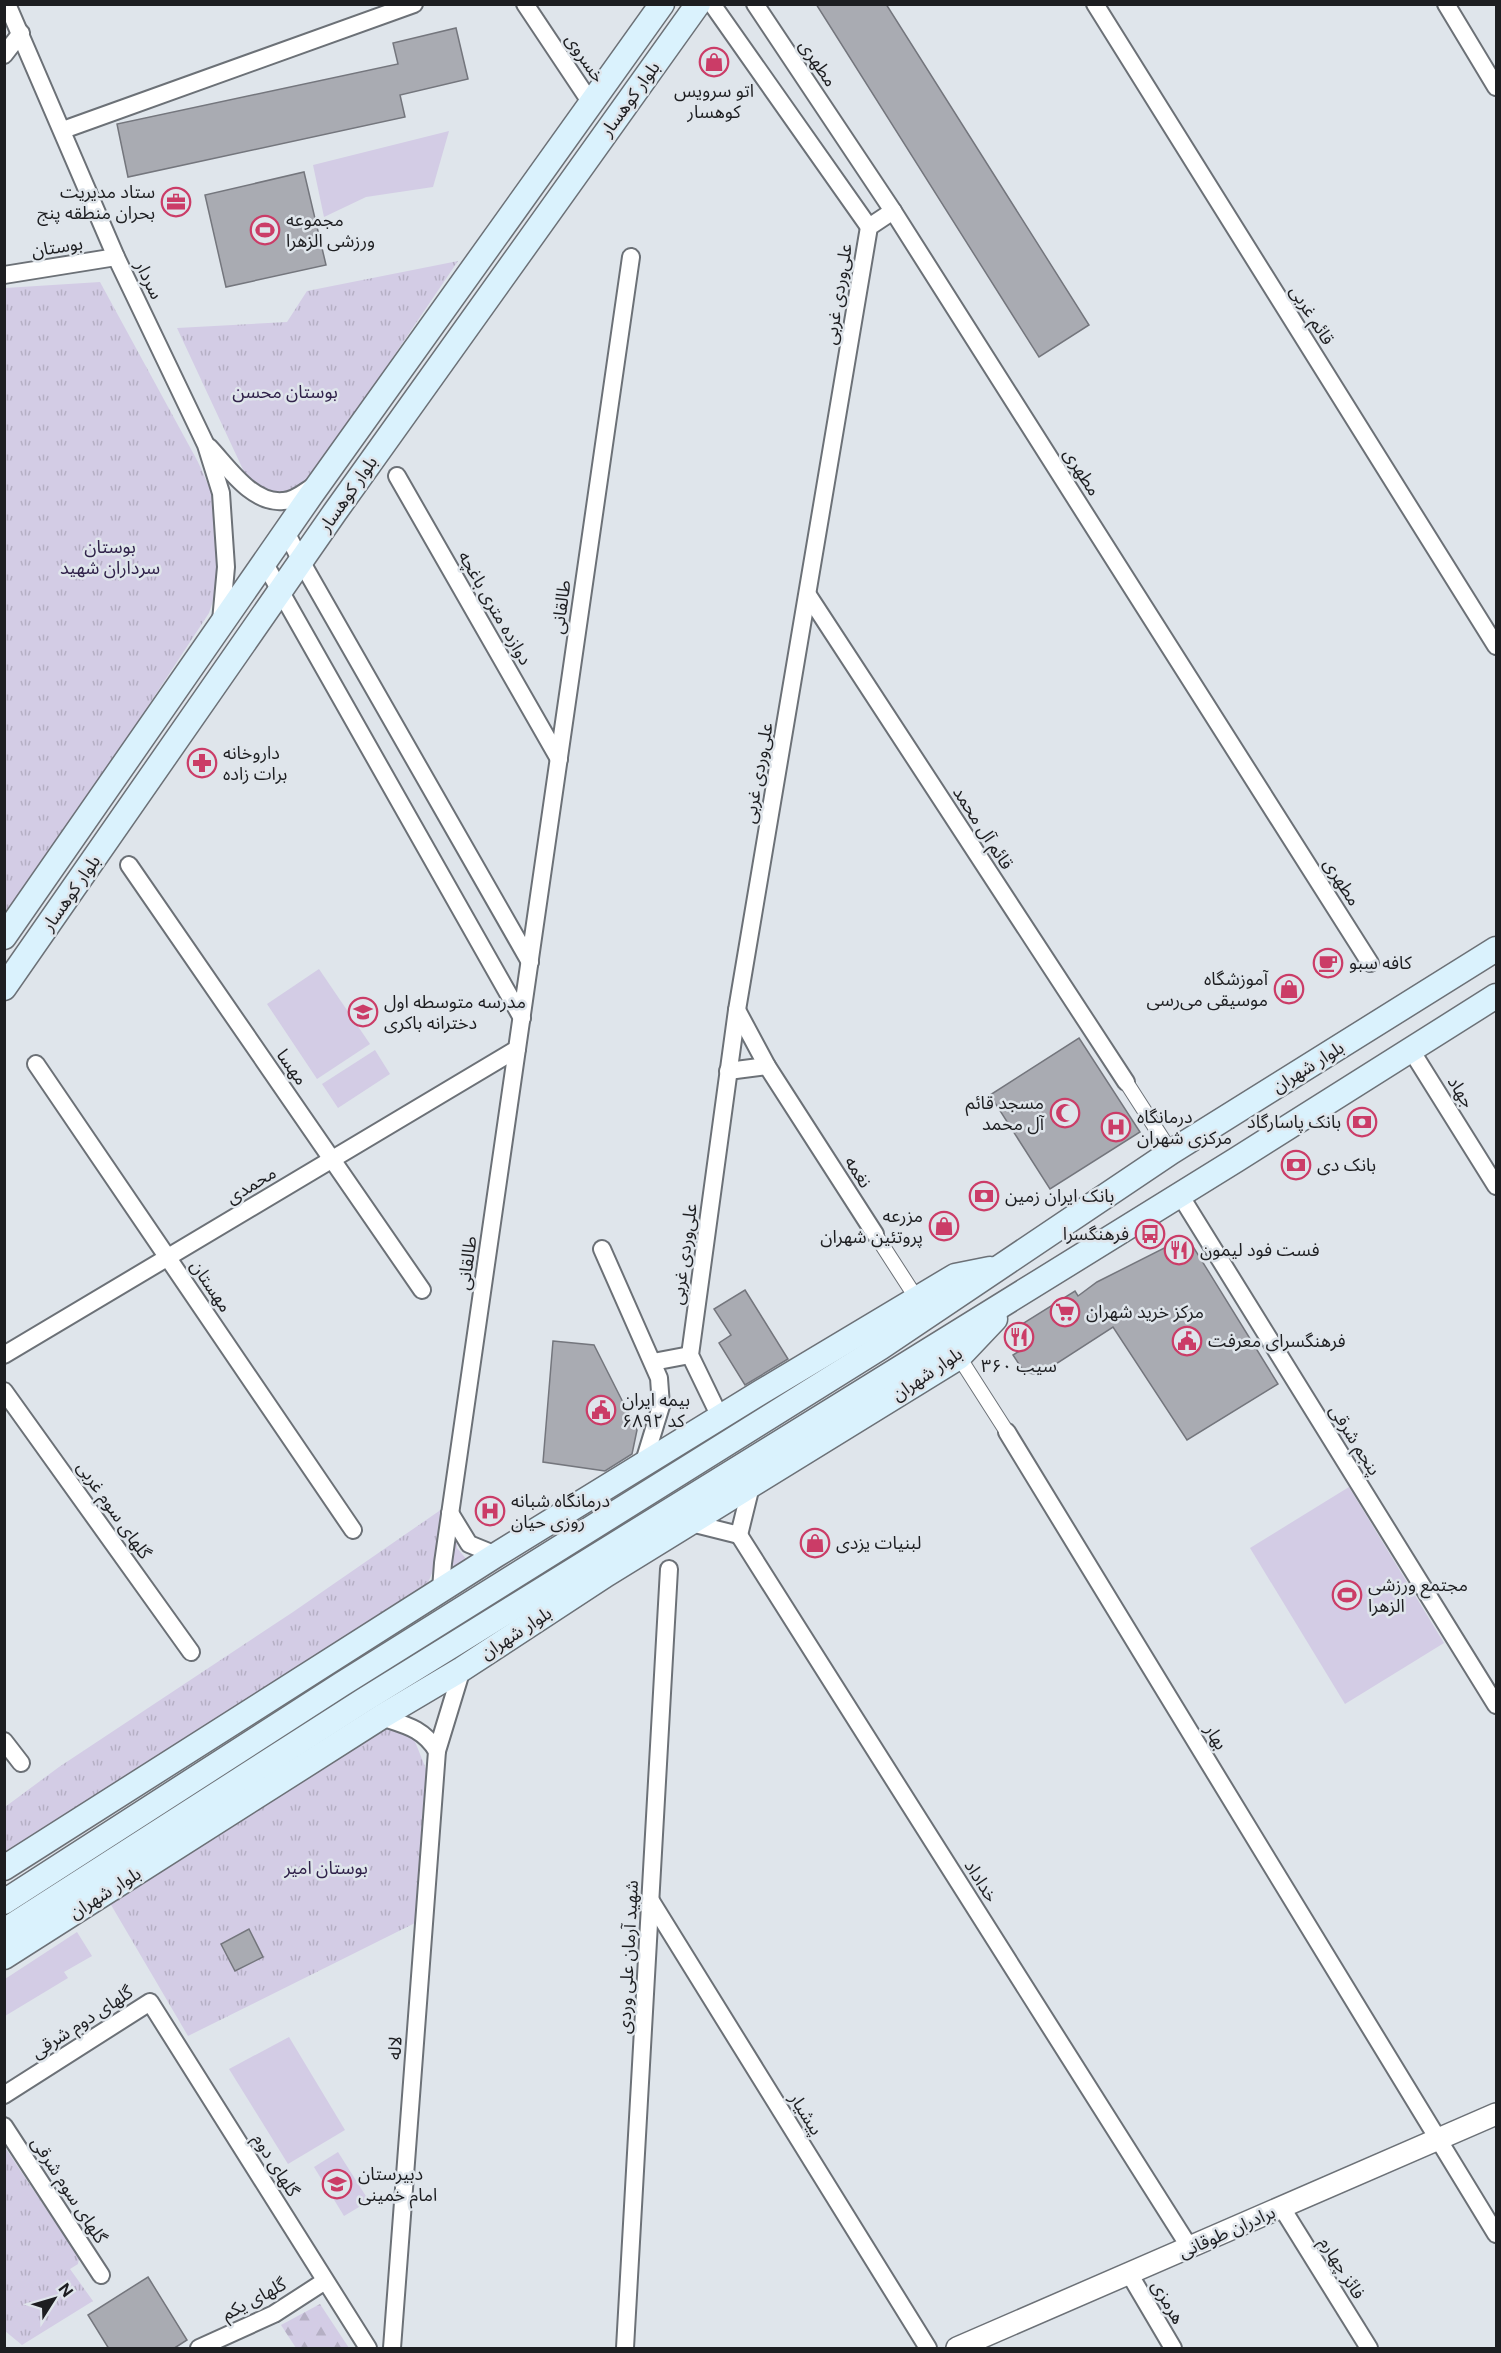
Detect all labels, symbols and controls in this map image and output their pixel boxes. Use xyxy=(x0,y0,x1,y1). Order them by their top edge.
street label: خسروی xyxy=(561,29,609,87)
street label: مطهری xyxy=(794,35,842,91)
shop icon: اتو سرویس کوهسار xyxy=(698,46,730,78)
street label: بلوار کوهسار xyxy=(595,57,665,142)
place label: اتو سرویس کوهسار xyxy=(674,80,754,123)
place label: ستاد مدیریت بحران منطقه پنج xyxy=(37,181,155,226)
office icon: ستاد مدیریت بحران منطقه پنج xyxy=(160,186,192,218)
place label: مجموعه ورزشی الزهرا xyxy=(286,209,375,252)
sports icon: مجموعه ورزشی الزهرا xyxy=(249,214,281,246)
street label: بوستان xyxy=(30,232,84,262)
street label: علی‌وردی غربی xyxy=(819,242,857,346)
street label: سردار xyxy=(130,256,168,303)
street label: قائم غربی xyxy=(1283,281,1339,350)
park label: بوستان محسن xyxy=(232,381,338,403)
street label: مطهری xyxy=(1059,444,1105,500)
street label: بلوار کوهسار xyxy=(313,452,382,537)
park label: بوستان سرداران شهید xyxy=(60,536,160,579)
street label: دوازده متری باغچه xyxy=(453,547,537,669)
street label: طالقانی xyxy=(546,579,576,635)
street label: علی‌وردی غربی xyxy=(738,721,778,825)
place label: داروخانه برات زاده xyxy=(223,742,287,785)
pharmacy icon: داروخانه برات زاده xyxy=(186,747,218,779)
street label: قائم آل محمد xyxy=(946,782,1018,875)
street label: بلوار کوهسار xyxy=(36,851,105,936)
street label: مطهری xyxy=(1319,854,1365,910)
cafe icon: کافه سبو xyxy=(1312,947,1344,979)
place label: کافه سبو xyxy=(1349,952,1412,974)
place label: آموزشگاه موسیقی می‌رسی xyxy=(1147,968,1269,1011)
shop icon: آموزشگاه موسیقی می‌رسی xyxy=(1273,973,1305,1005)
place label: مدرسه متوسطه اول دخترانه باکری xyxy=(384,991,526,1034)
school or university icon: مدرسه متوسطه اول دخترانه باکری xyxy=(347,996,379,1028)
street label: بلوار شهران xyxy=(1268,1036,1348,1098)
street label: مهسا xyxy=(273,1045,312,1089)
street label: جهاد xyxy=(1444,1072,1479,1112)
place label: مسجد قائم آل محمد xyxy=(966,1092,1045,1135)
mosque icon: مسجد قائم آل محمد xyxy=(1049,1097,1081,1129)
place label: درمانگاه مرکزی شهران xyxy=(1137,1106,1232,1149)
bank icon: بانک پاسارگاد xyxy=(1346,1106,1378,1138)
hospital icon: درمانگاه مرکزی شهران xyxy=(1100,1111,1132,1143)
place label: بانک پاسارگاد xyxy=(1247,1111,1341,1133)
bank icon: بانک دی xyxy=(1280,1149,1312,1181)
street label: نغمه xyxy=(841,1152,876,1191)
place label: بانک دی xyxy=(1317,1154,1376,1176)
street label: محمدی xyxy=(222,1162,280,1208)
bank icon: بانک ایران زمین xyxy=(968,1180,1000,1212)
place label: بانک ایران زمین xyxy=(1005,1185,1114,1207)
street label: علی‌وردی غربی xyxy=(666,1202,702,1306)
place label: مزرعه پروتئین شهران xyxy=(820,1205,923,1248)
shop icon: مزرعه پروتئین شهران xyxy=(928,1210,960,1242)
bus stop icon: فرهنگسرا xyxy=(1134,1218,1166,1250)
place label: فرهنگسرا xyxy=(1063,1223,1129,1245)
restaurant icon: فست فود لیمون xyxy=(1163,1234,1195,1266)
street label: طالقانی xyxy=(452,1235,482,1291)
place label: فست فود لیمون xyxy=(1200,1239,1320,1261)
street label: مهستان xyxy=(186,1256,236,1316)
supermarket icon: مرکز خرید شهران xyxy=(1049,1296,1081,1328)
place label: مرکز خرید شهران xyxy=(1086,1301,1204,1323)
restaurant icon: سیب ۳۶۰ xyxy=(1003,1321,1035,1353)
public building icon: فرهنگسرای معرفت xyxy=(1171,1325,1203,1357)
place label: فرهنگسرای معرفت xyxy=(1208,1330,1346,1352)
street label: بلوار شهران xyxy=(887,1342,967,1406)
place label: سیب ۳۶۰ xyxy=(981,1355,1057,1376)
place label: بیمه ایران کد ۶۸۹۲ xyxy=(622,1389,690,1431)
public building icon: بیمه ایران کد ۶۸۹۲ xyxy=(585,1394,617,1426)
street label: پنجم شرقی xyxy=(1323,1400,1385,1481)
street label: گلهای سوم غربی xyxy=(70,1457,156,1565)
place label: درمانگاه شبانه روزی حیان xyxy=(511,1490,610,1533)
hospital icon: درمانگاه شبانه روزی حیان xyxy=(474,1495,506,1527)
shop icon: لبنیات یزدی xyxy=(799,1527,831,1559)
place label: لبنیات یزدی xyxy=(836,1532,921,1554)
place label: مجتمع ورزشی الزهرا xyxy=(1368,1574,1468,1617)
sports icon: مجتمع ورزشی الزهرا xyxy=(1331,1579,1363,1611)
street label: بلوار شهران xyxy=(476,1602,556,1664)
street label: بهار xyxy=(1199,1719,1232,1754)
street label: خداداد xyxy=(960,1856,1002,1906)
park label: بوستان امیر xyxy=(283,1857,368,1879)
street label: بلوار شهران xyxy=(65,1862,145,1924)
street label: شهید آرمان علی وردی xyxy=(613,1880,643,2034)
street label: گلهای دوم شرقی xyxy=(27,1981,139,2066)
street label: لاله xyxy=(383,2035,406,2061)
street label: پیشیار xyxy=(784,2088,828,2139)
street label: گلهای دوم xyxy=(245,2129,304,2203)
street label: گلهای سوم شرقی xyxy=(24,2132,112,2250)
place label: دبیرستان امام خمینی xyxy=(358,2163,437,2209)
school or university icon: دبیرستان امام خمینی xyxy=(321,2168,353,2200)
street label: برادران طوقانی xyxy=(1175,2201,1279,2263)
street label: فائز چهارم xyxy=(1312,2233,1370,2305)
north arrow xyxy=(24,2269,84,2329)
street label: گلهای یکم xyxy=(218,2273,291,2327)
street label: هرمزی xyxy=(1147,2276,1189,2328)
text: N xyxy=(54,2280,77,2301)

